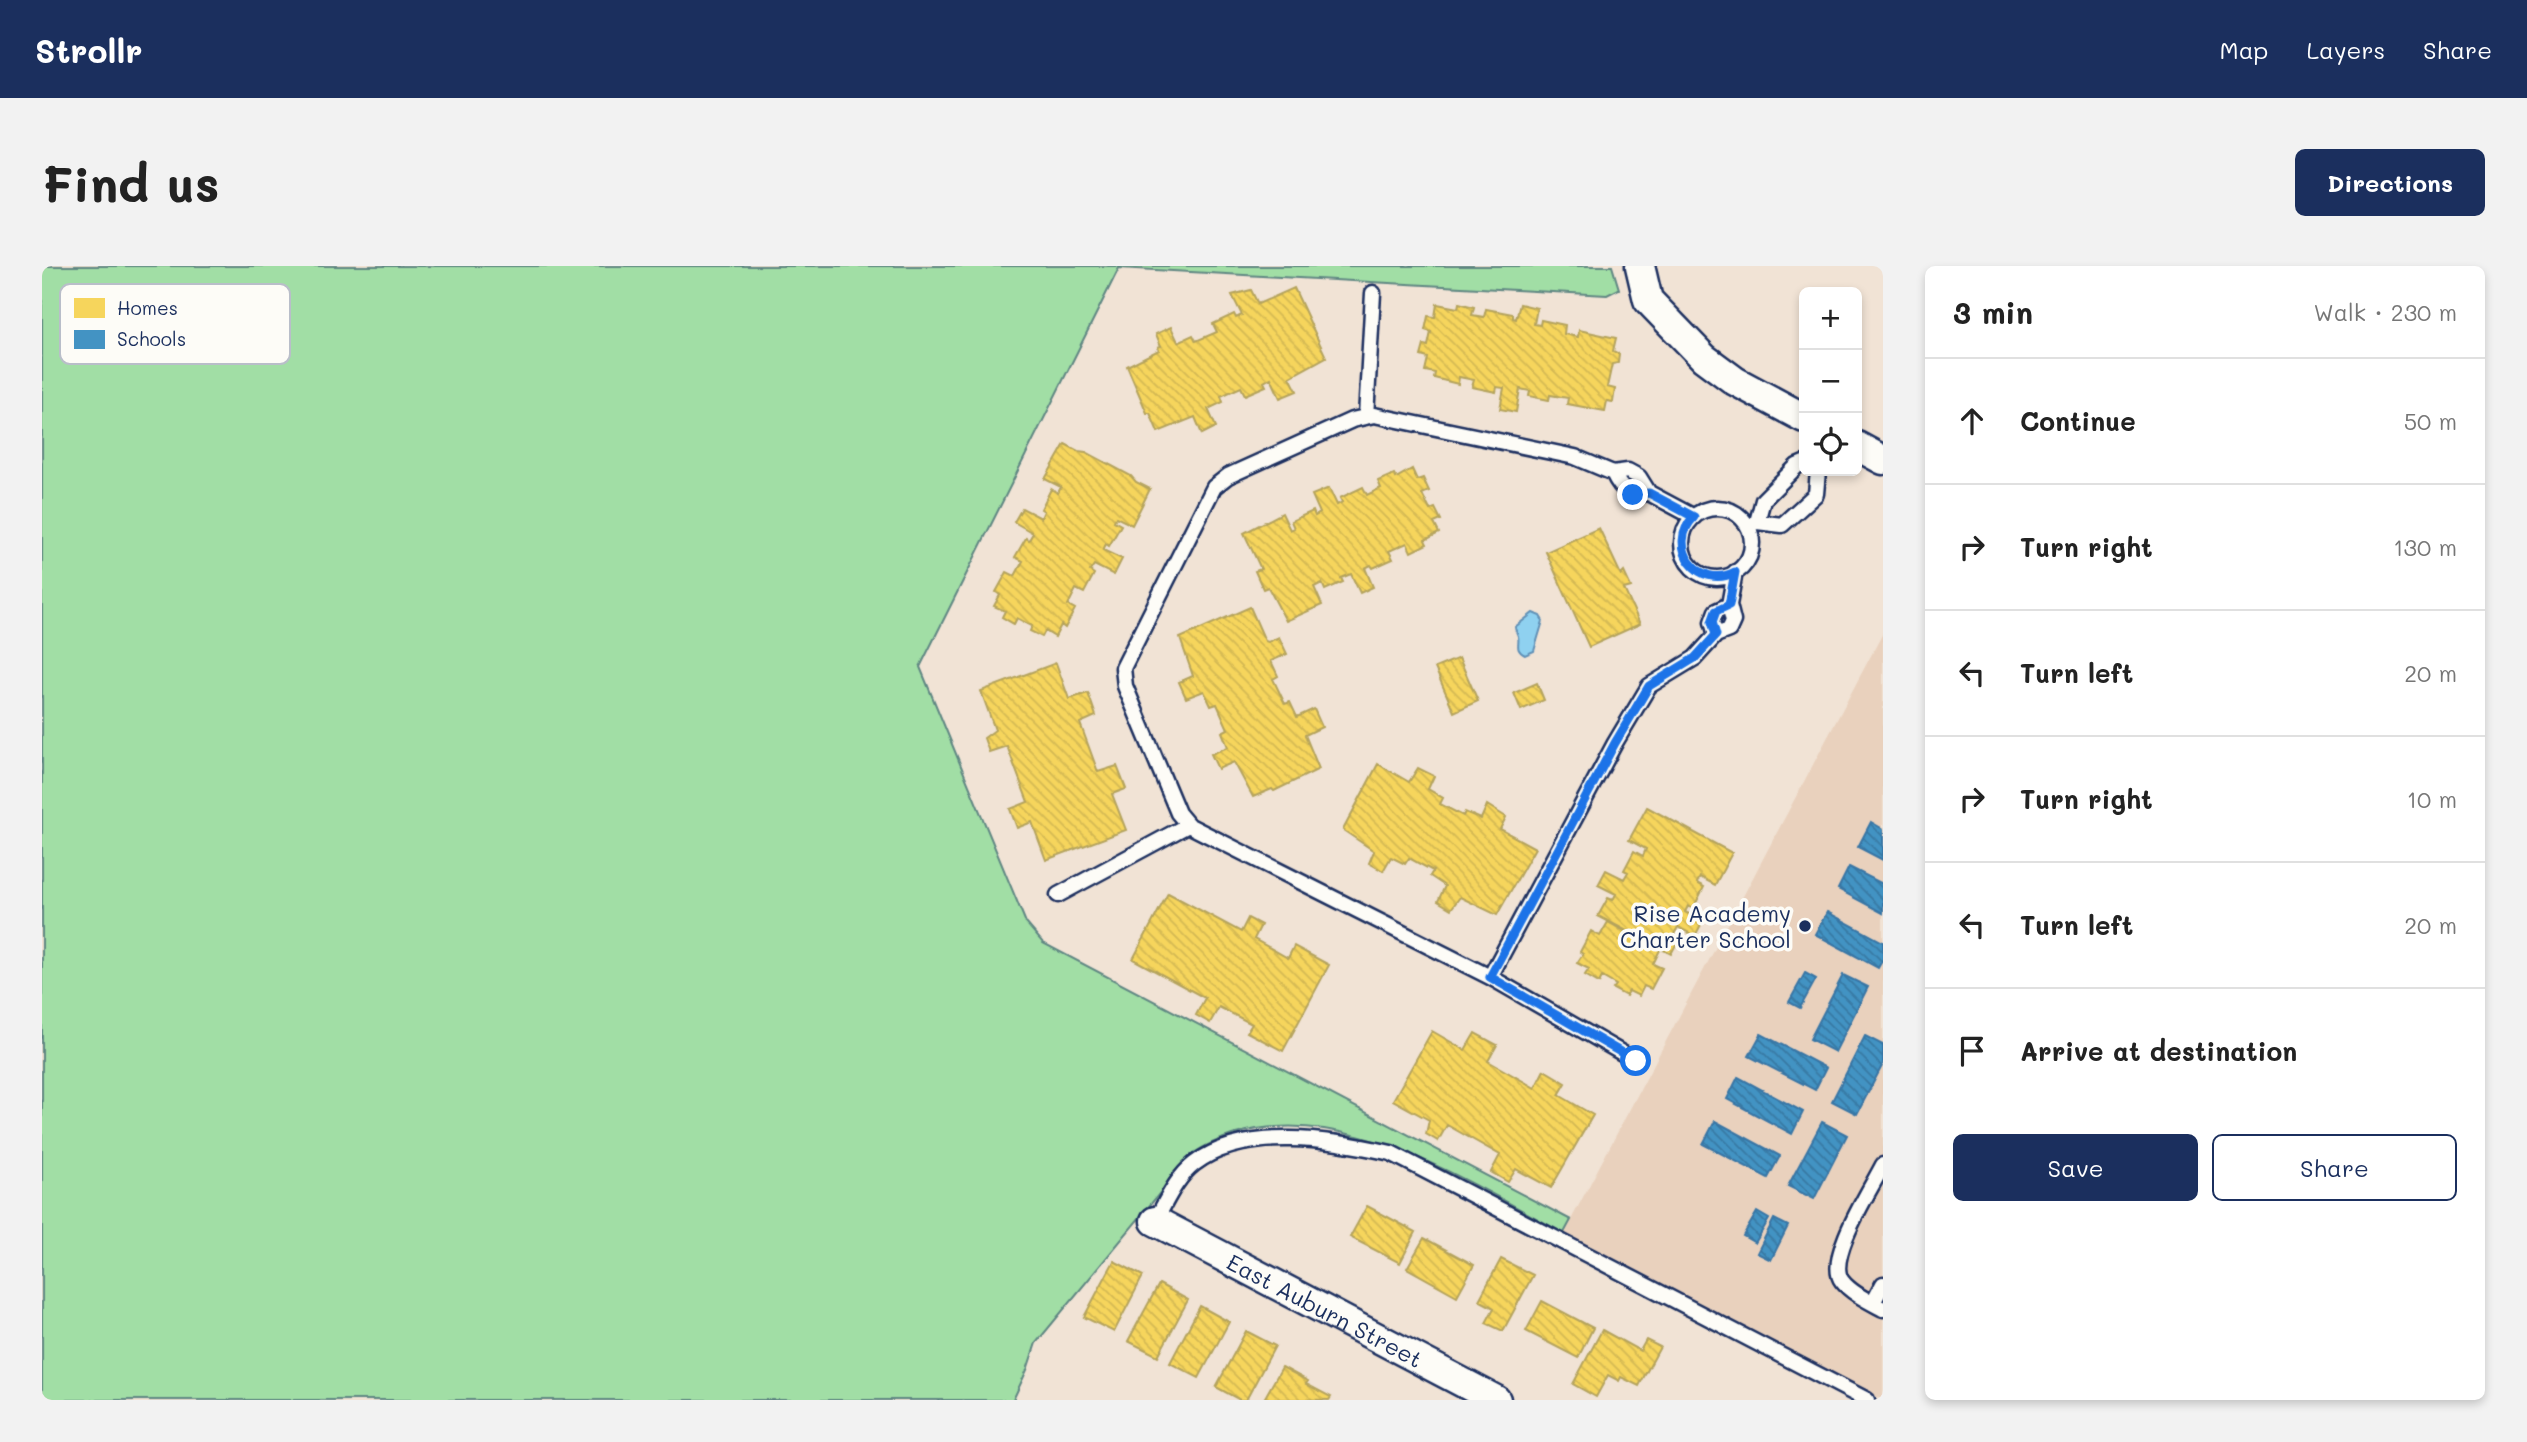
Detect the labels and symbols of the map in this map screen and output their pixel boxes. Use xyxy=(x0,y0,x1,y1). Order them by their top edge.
legend xyxy=(60,284,290,364)
text: Homes xyxy=(117,295,178,320)
text: Schools xyxy=(117,326,186,351)
route end xyxy=(1617,479,1648,510)
place label: Rise Academy Charter School xyxy=(1620,898,1791,954)
marker: Rise Academy Charter School xyxy=(1797,918,1813,934)
route start xyxy=(1620,1045,1651,1076)
street label: East Auburn Street xyxy=(1222,1247,1428,1374)

